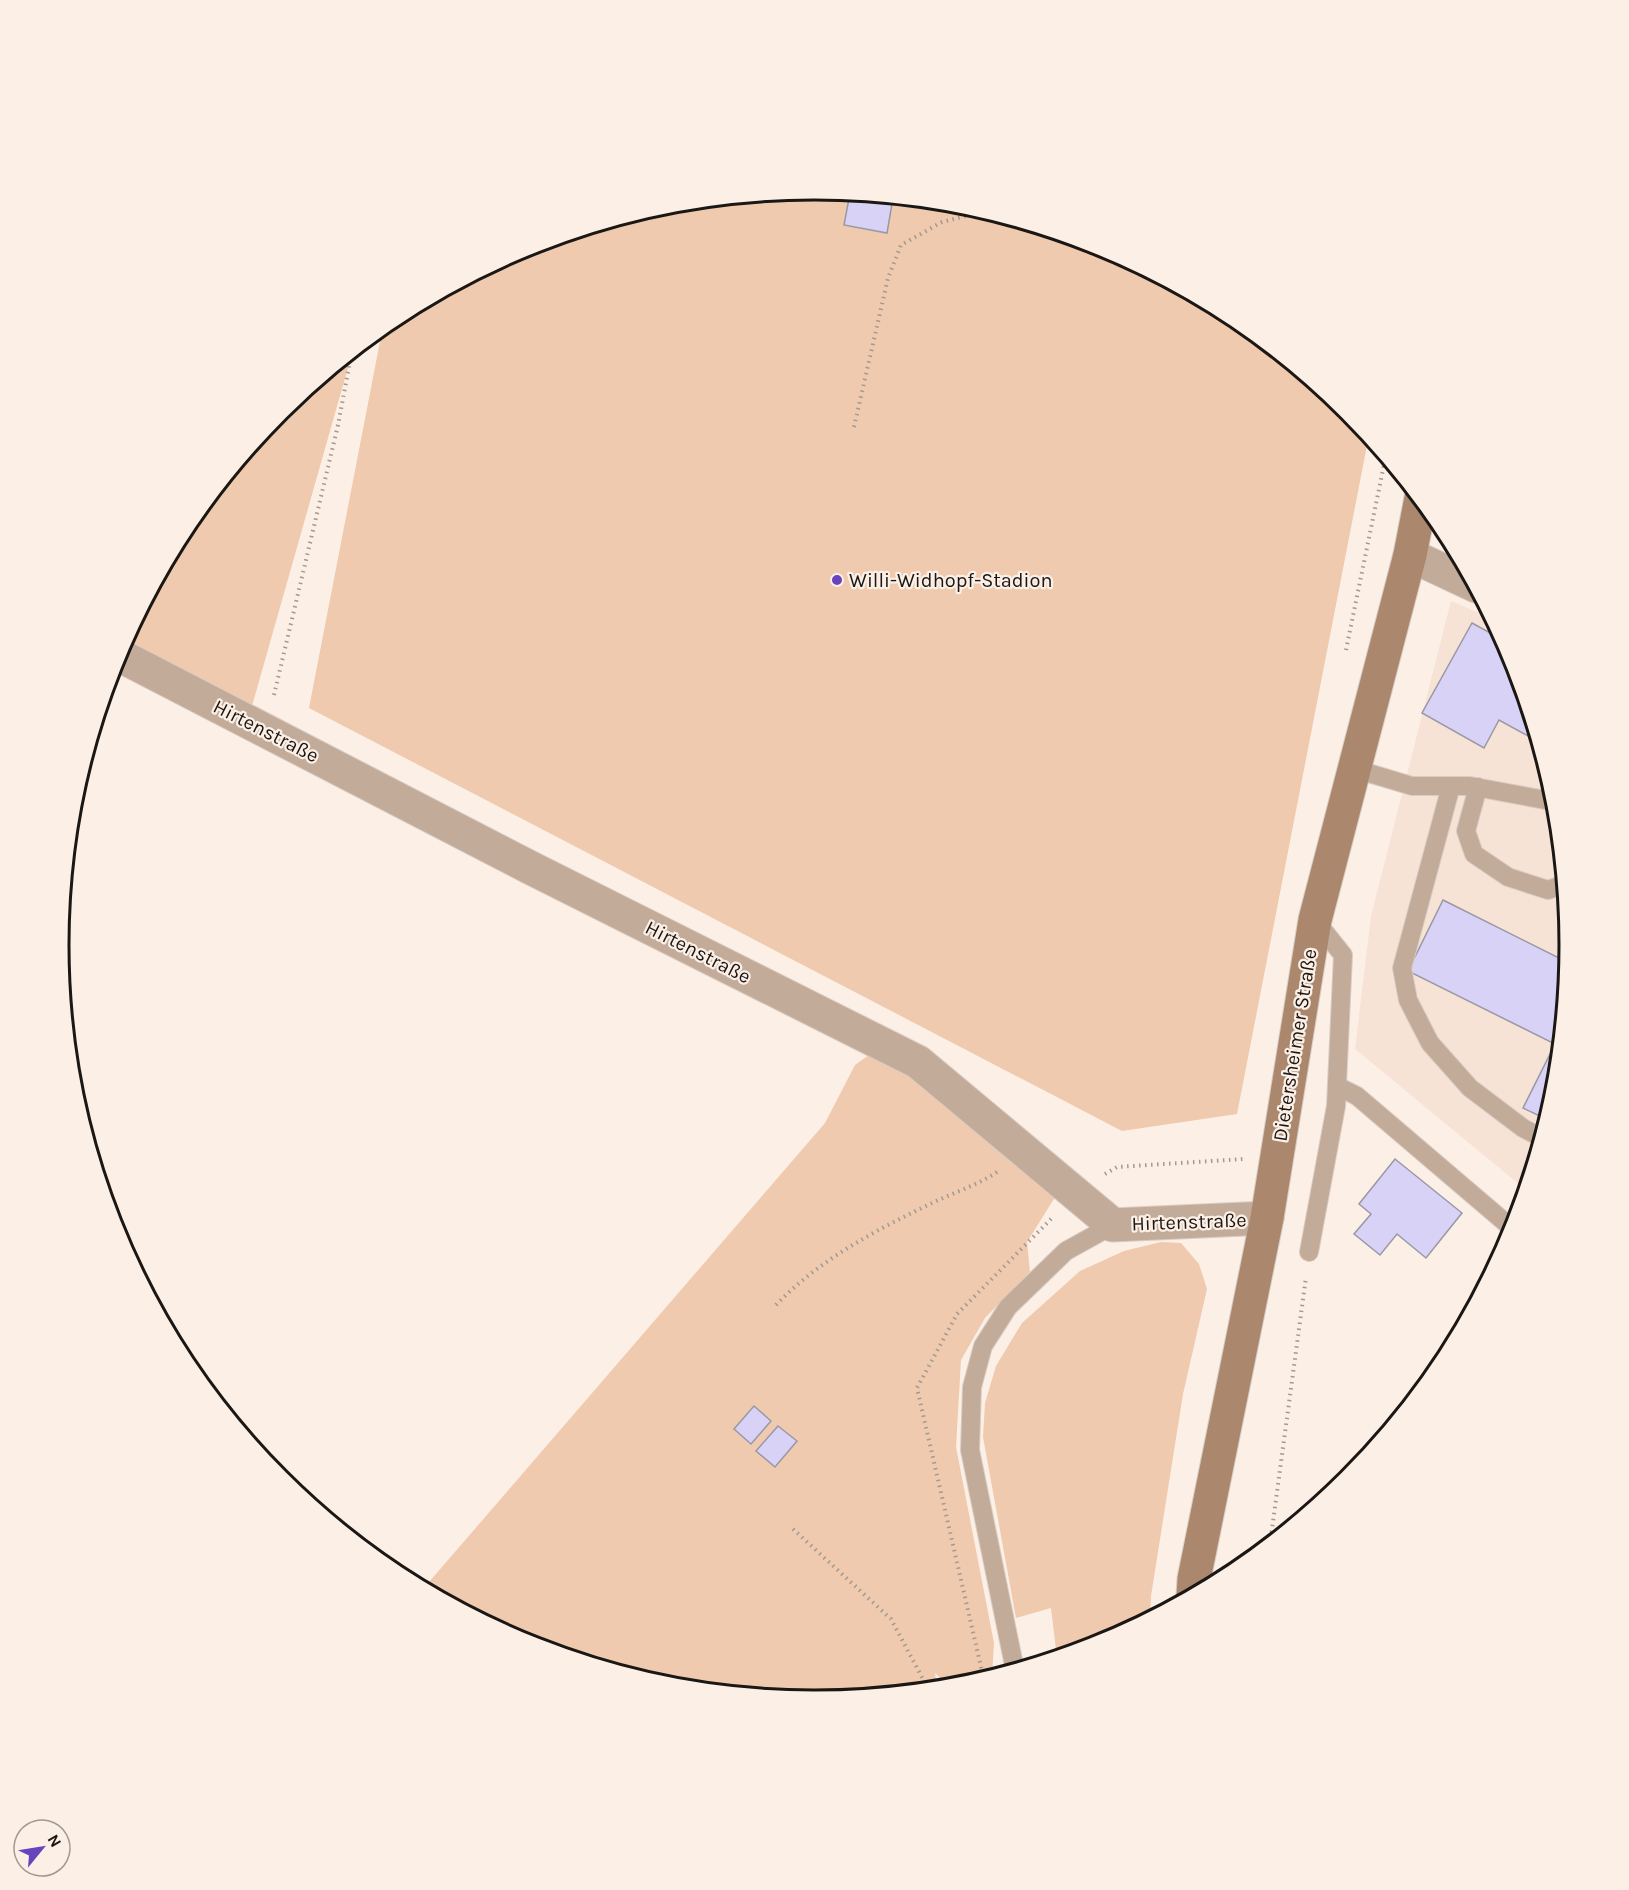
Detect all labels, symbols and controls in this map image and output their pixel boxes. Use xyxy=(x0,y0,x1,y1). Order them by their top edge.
place label: Willi-Widhopf-Stadion xyxy=(849,569,1053,592)
marker: Willi-Widhopf-Stadion xyxy=(830,573,844,587)
street label: Hirtenstraße xyxy=(209,695,323,767)
street label: Hirtenstraße xyxy=(641,916,755,988)
street label: Dietersheimer Straße xyxy=(1268,947,1322,1143)
street label: Hirtenstraße xyxy=(1131,1208,1247,1236)
north arrow xyxy=(12,1818,72,1878)
text: N xyxy=(43,1831,66,1850)

